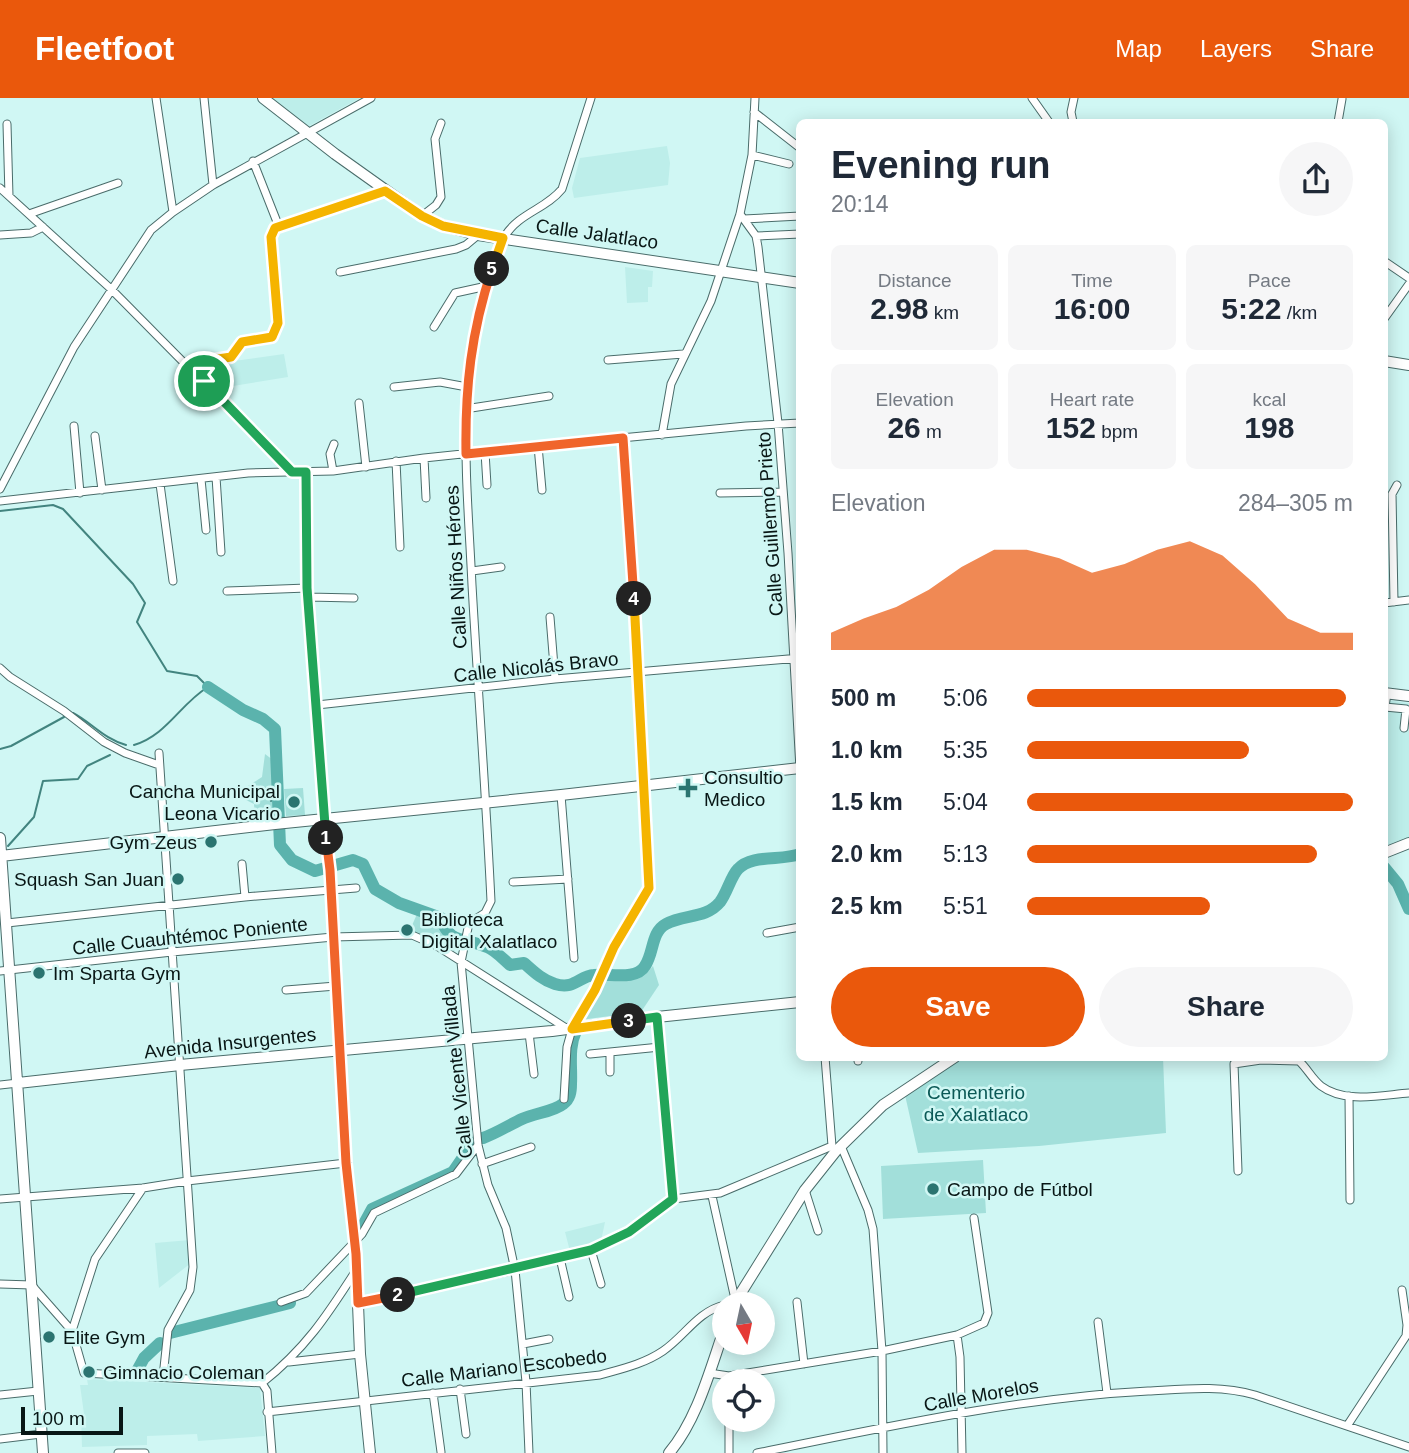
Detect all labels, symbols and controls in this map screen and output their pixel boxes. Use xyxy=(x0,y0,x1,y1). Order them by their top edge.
text: Fleetfoot xyxy=(35,30,174,67)
text: Map xyxy=(1115,35,1162,62)
text: Layers xyxy=(1200,35,1272,62)
text: Share xyxy=(1310,35,1374,62)
button: share xyxy=(1279,142,1353,216)
text: Evening run xyxy=(831,144,1051,186)
text: 20:14 xyxy=(831,191,889,217)
street label: Calle Jalatlaco xyxy=(534,215,660,253)
pin: 5 xyxy=(475,252,510,286)
text: 5 xyxy=(486,258,497,279)
text: Distance xyxy=(878,270,952,291)
text: Time xyxy=(1071,270,1113,291)
text: Pace xyxy=(1248,270,1291,291)
text: 2.98 xyxy=(870,292,929,325)
text: 16:00 xyxy=(1054,292,1130,325)
text: 5:22 xyxy=(1221,292,1281,325)
text: km xyxy=(929,302,959,323)
text: /km xyxy=(1281,302,1317,323)
pin xyxy=(174,351,234,411)
icon: arrive xyxy=(185,362,223,400)
text: Elevation xyxy=(876,389,954,410)
text: Heart rate xyxy=(1050,389,1134,410)
text: kcal xyxy=(1252,389,1286,410)
text: 26 xyxy=(887,411,921,444)
text: 152 xyxy=(1046,411,1096,444)
text: 198 xyxy=(1244,411,1294,444)
text: m xyxy=(921,421,942,442)
text: bpm xyxy=(1096,421,1138,442)
street label: Calle Guillermo Prieto xyxy=(753,431,787,617)
street label: Calle Niños Héroes xyxy=(441,485,471,649)
text: Elevation xyxy=(831,490,926,516)
text: 284–305 m xyxy=(1238,490,1353,516)
pin: 4 xyxy=(616,582,652,616)
text: 4 xyxy=(628,588,639,609)
street label: Calle Nicolás Bravo xyxy=(452,648,620,686)
text: 500 m xyxy=(831,685,896,711)
text: 5:06 xyxy=(943,685,988,711)
text: 1.0 km xyxy=(831,737,903,763)
text: 5:35 xyxy=(943,737,988,763)
place label: Consultio Medico xyxy=(704,767,783,810)
marker: Consultio Medico xyxy=(678,778,698,798)
place label: Cancha Municipal Leona Vicario xyxy=(129,781,280,824)
text: 1.5 km xyxy=(831,789,903,815)
text: 5:04 xyxy=(943,789,988,815)
marker: Cancha Municipal Leona Vicario xyxy=(286,794,302,810)
pin: 1 xyxy=(308,820,344,856)
text: 1 xyxy=(320,827,331,848)
place label: Gym Zeus xyxy=(109,832,197,853)
marker: Gym Zeus xyxy=(203,834,219,850)
text: 2.0 km xyxy=(831,841,903,867)
text: 5:13 xyxy=(943,841,988,867)
place label: Squash San Juan xyxy=(14,869,164,890)
marker: Squash San Juan xyxy=(170,871,186,887)
text: 2.5 km xyxy=(831,893,903,919)
text: 5:51 xyxy=(943,893,988,919)
place label: Biblioteca Digital Xalatlaco xyxy=(421,909,557,952)
street label: Calle Cuauhtémoc Poniente xyxy=(71,913,309,959)
marker: Biblioteca Digital Xalatlaco xyxy=(399,922,415,938)
place label: Im Sparta Gym xyxy=(53,963,181,984)
marker: Im Sparta Gym xyxy=(31,965,47,981)
button: Save xyxy=(831,967,1085,1047)
button: Share xyxy=(1099,967,1353,1047)
street label: Calle Vicente Villada xyxy=(437,984,477,1159)
pin: 3 xyxy=(612,1004,646,1038)
text: 3 xyxy=(623,1010,634,1031)
street label: Avenida Insurgentes xyxy=(143,1024,317,1062)
park label: Cementerio de Xalatlaco xyxy=(924,1082,1028,1125)
place label: Campo de Fútbol xyxy=(947,1179,1093,1200)
marker: Campo de Fútbol xyxy=(925,1181,941,1197)
pin: 2 xyxy=(380,1278,416,1312)
text: 2 xyxy=(392,1284,403,1305)
north arrow xyxy=(712,1292,775,1354)
map controls xyxy=(712,1292,775,1432)
place label: Elite Gym xyxy=(63,1327,145,1348)
marker: Elite Gym xyxy=(41,1329,57,1345)
street label: Calle Mariano Escobedo xyxy=(400,1345,608,1391)
place label: Gimnacio Coleman xyxy=(103,1362,265,1383)
marker: Gimnacio Coleman xyxy=(81,1364,97,1380)
button: locate xyxy=(712,1369,775,1432)
street label: Calle Morelos xyxy=(922,1375,1040,1415)
scale bar xyxy=(21,1404,122,1436)
text: 100 m xyxy=(32,1408,85,1429)

